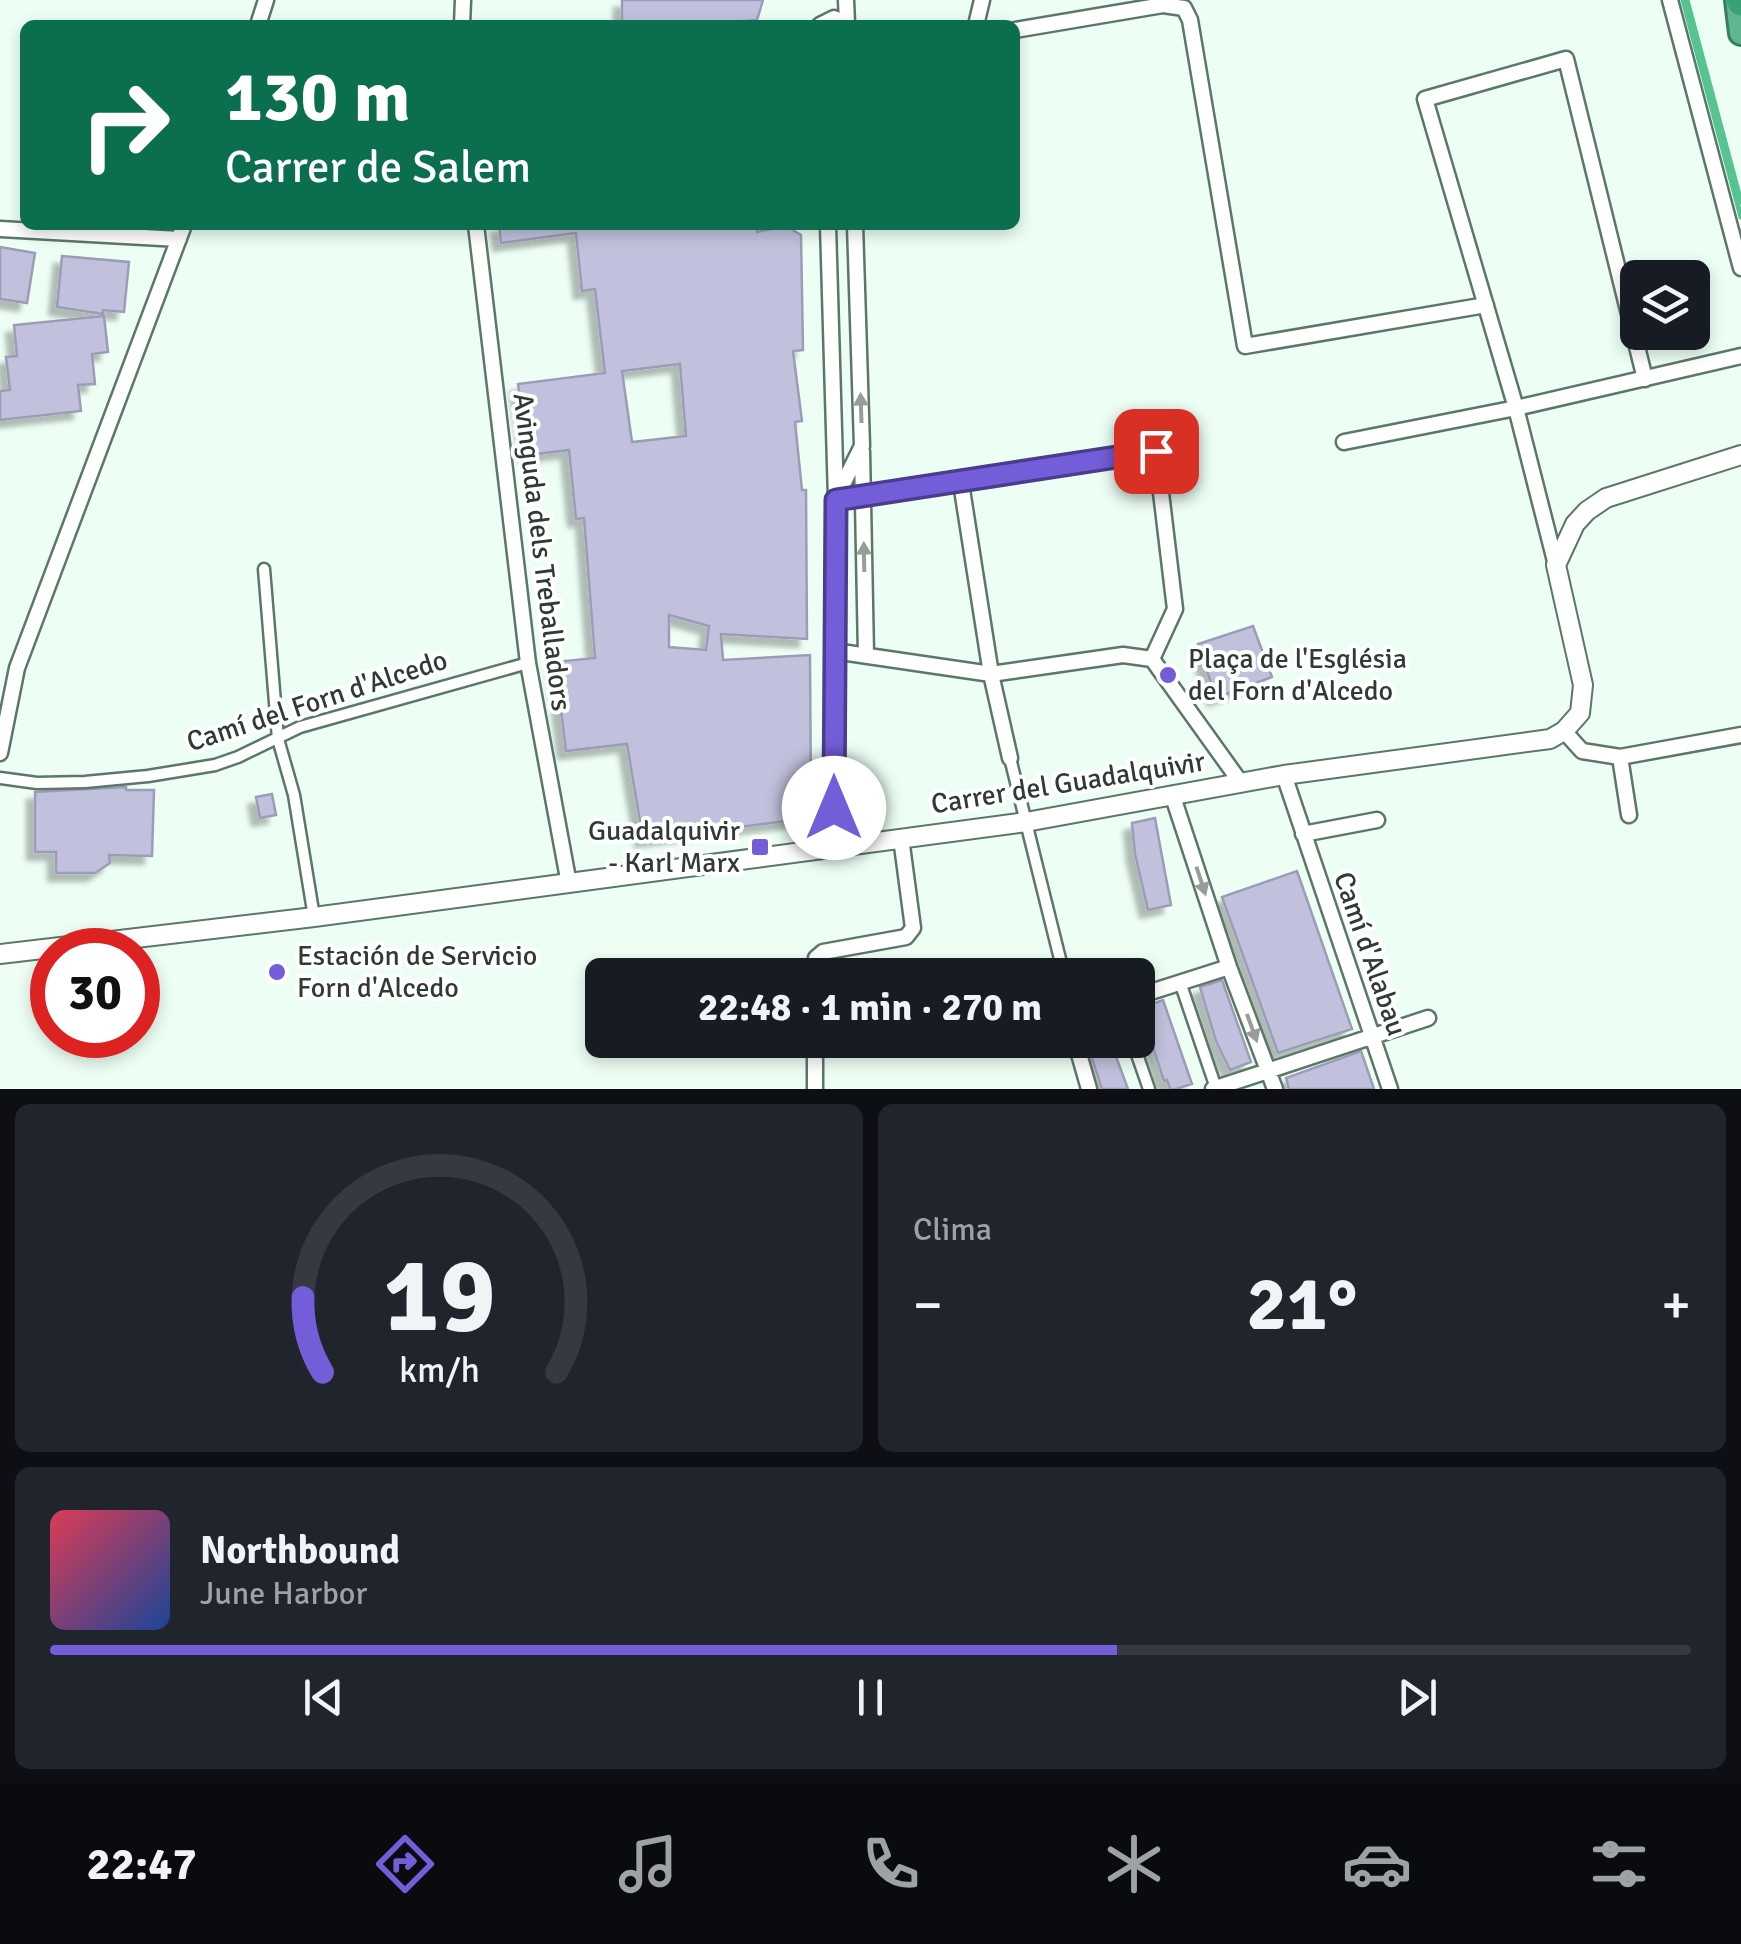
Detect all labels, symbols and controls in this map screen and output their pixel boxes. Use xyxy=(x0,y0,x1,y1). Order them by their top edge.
text: 130 m xyxy=(225,54,410,140)
icon: right xyxy=(60,60,190,190)
text: Carrer de Salem xyxy=(225,140,531,195)
map controls xyxy=(1620,260,1710,350)
button: layers xyxy=(1620,260,1710,350)
street label: Avinguda dels Treballadors xyxy=(506,391,578,713)
one-way arrow xyxy=(852,392,868,424)
pin xyxy=(1114,409,1199,494)
icon: arrive xyxy=(1129,424,1184,479)
one-way arrow xyxy=(856,541,872,573)
place label: Plaça de l'Església del Forn d'Alcedo xyxy=(1188,642,1407,708)
street label: Camí del Forn d'Alcedo xyxy=(182,643,452,759)
marker: Plaça de l'Església del Forn d'Alcedo xyxy=(1157,664,1179,686)
street label: Carrer del Guadalquivir xyxy=(929,744,1208,821)
position arrow xyxy=(782,756,886,860)
place label: Guadalquivir - Karl Marx xyxy=(588,814,741,880)
marker: Guadalquivir - Karl Marx xyxy=(749,836,771,858)
one-way arrow xyxy=(1194,866,1209,896)
street label: Camí d'Alabau xyxy=(1326,868,1414,1040)
speed limit sign: 30 xyxy=(30,928,160,1058)
place label: Estación de Servicio Forn d'Alcedo xyxy=(297,939,537,1005)
marker: Estación de Servicio Forn d'Alcedo xyxy=(266,961,288,983)
text: 22:48 · 1 min · 270 m xyxy=(698,984,1042,1031)
one-way arrow xyxy=(1245,1013,1260,1043)
text: Clima xyxy=(913,1210,992,1249)
text: 19 xyxy=(383,1232,495,1360)
text: 21° xyxy=(1247,1258,1358,1351)
text: − xyxy=(913,1271,943,1339)
text: + xyxy=(1661,1271,1691,1339)
text: km/h xyxy=(399,1348,479,1392)
text: Northbound xyxy=(200,1527,400,1574)
text: June Harbor xyxy=(200,1574,367,1613)
icon: previous xyxy=(296,1670,351,1725)
icon: pause xyxy=(843,1670,898,1725)
icon: next xyxy=(1390,1670,1445,1725)
icon: directions xyxy=(370,1829,440,1899)
icon: music xyxy=(613,1829,683,1899)
icon: phone xyxy=(856,1829,926,1899)
icon: climate xyxy=(1099,1829,1169,1899)
icon: car xyxy=(1342,1829,1412,1899)
icon: filters xyxy=(1584,1829,1654,1899)
text: 22:47 xyxy=(86,1837,197,1892)

